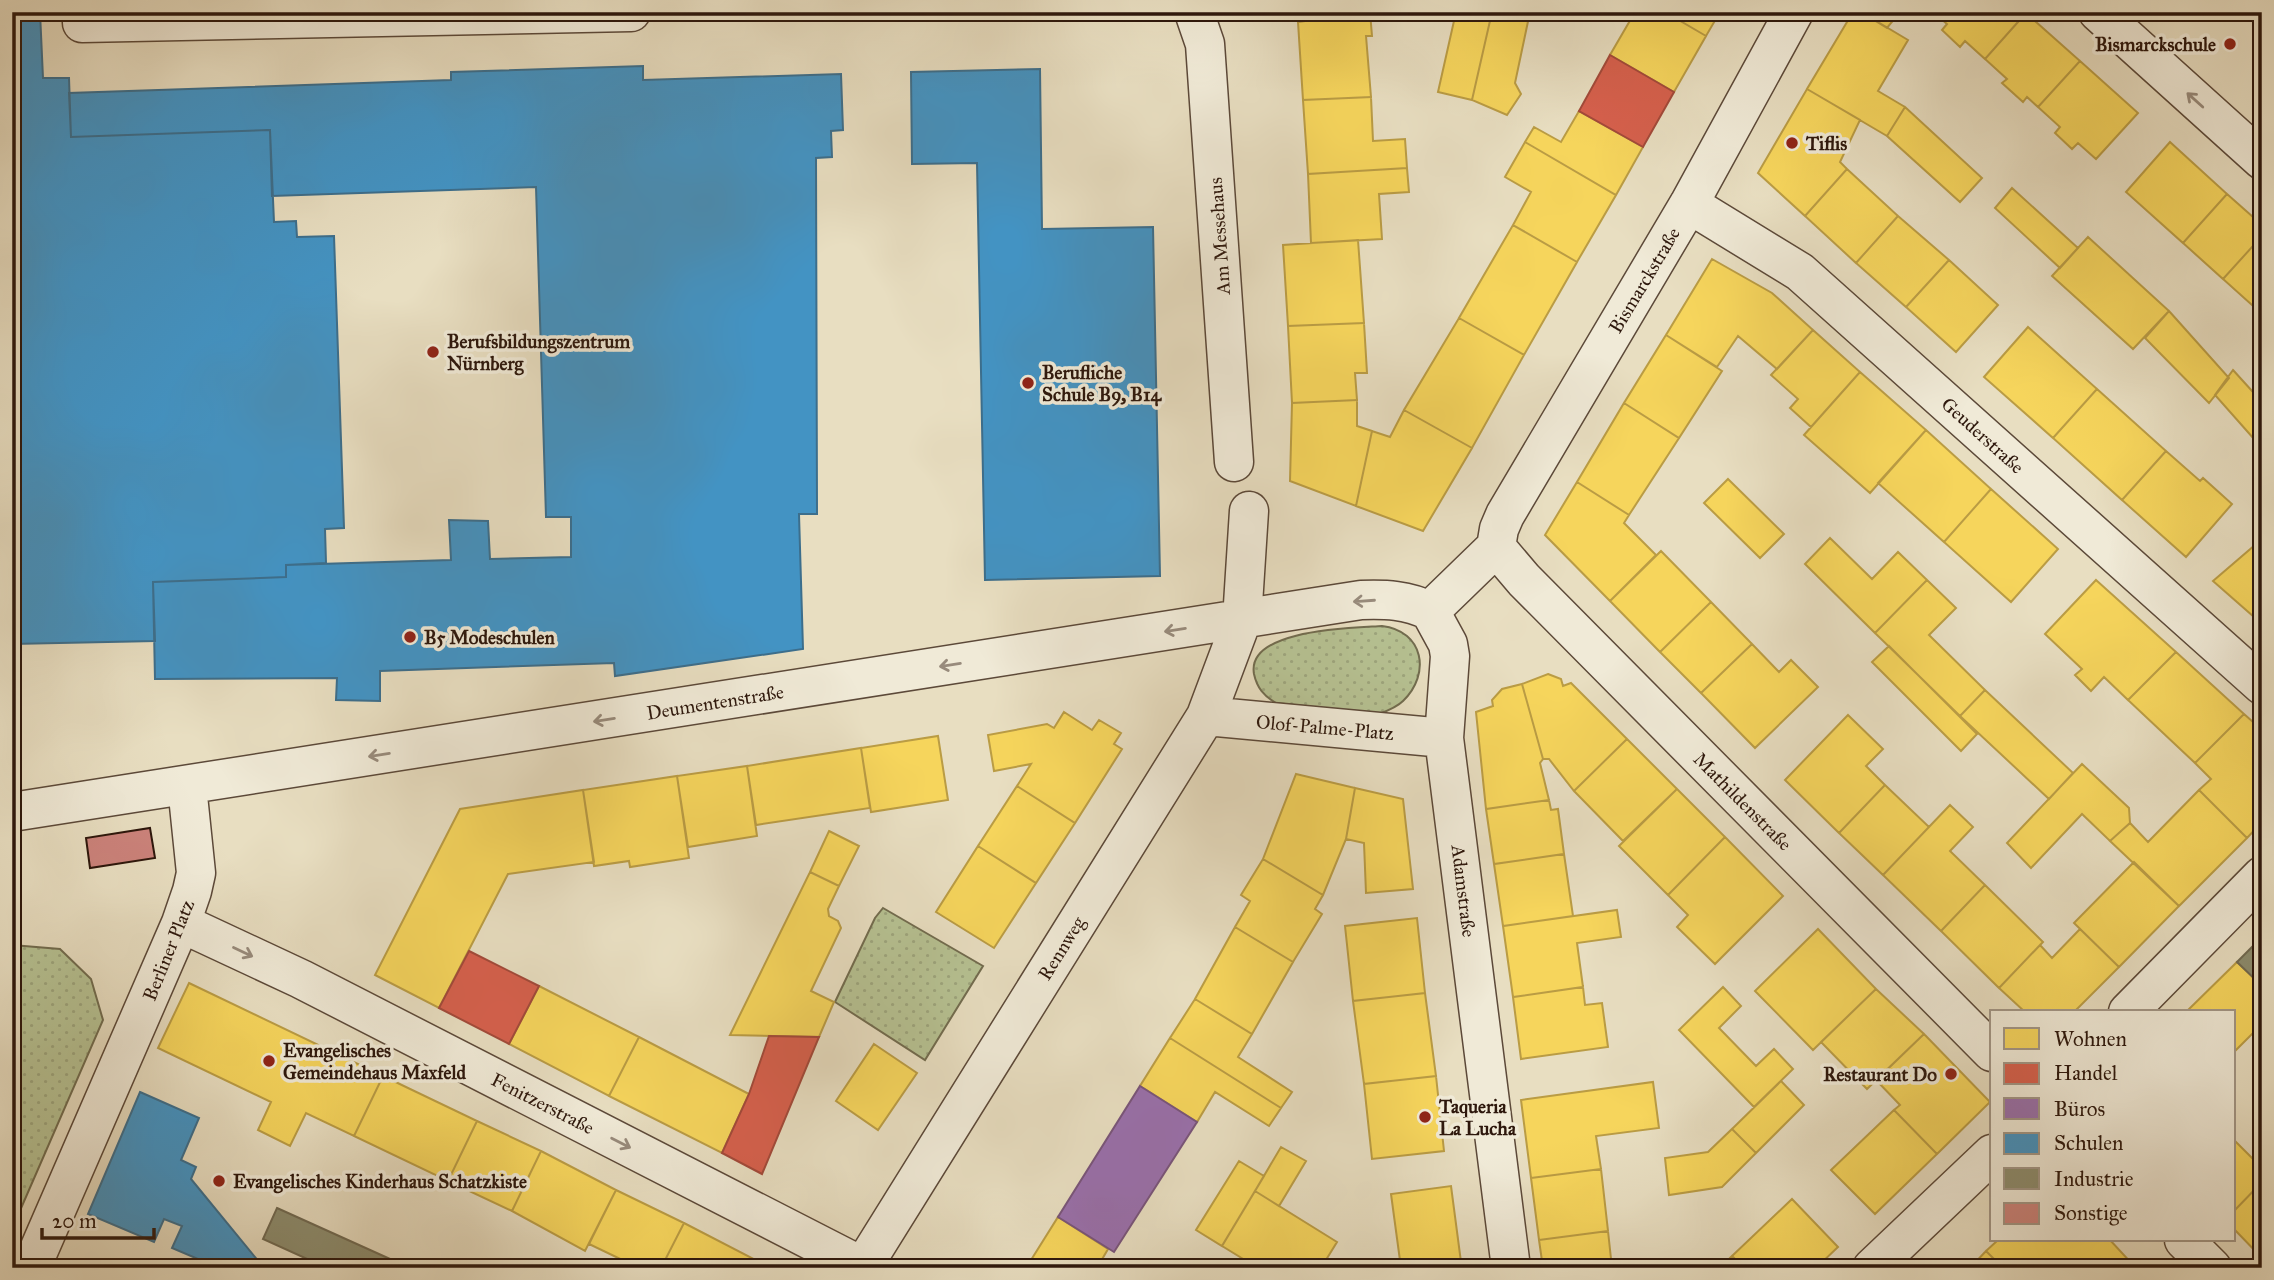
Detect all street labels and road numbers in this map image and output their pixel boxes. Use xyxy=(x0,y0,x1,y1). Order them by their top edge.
street label: Am Messehaus xyxy=(1204,176,1235,296)
street label: Bismarckstraße xyxy=(1604,223,1685,337)
street label: Geuderstraße xyxy=(1937,392,2029,478)
street label: Deumentenstraße xyxy=(645,680,785,725)
street label: Olof-Palme-Platz xyxy=(1255,710,1395,745)
street label: Mathildenstraße xyxy=(1689,747,1797,855)
street label: Adamstraße xyxy=(1446,843,1481,939)
street label: Berliner Platz xyxy=(138,896,199,1004)
street label: Rennweg xyxy=(1033,912,1091,985)
street label: Fenitzerstraße xyxy=(487,1068,598,1139)

